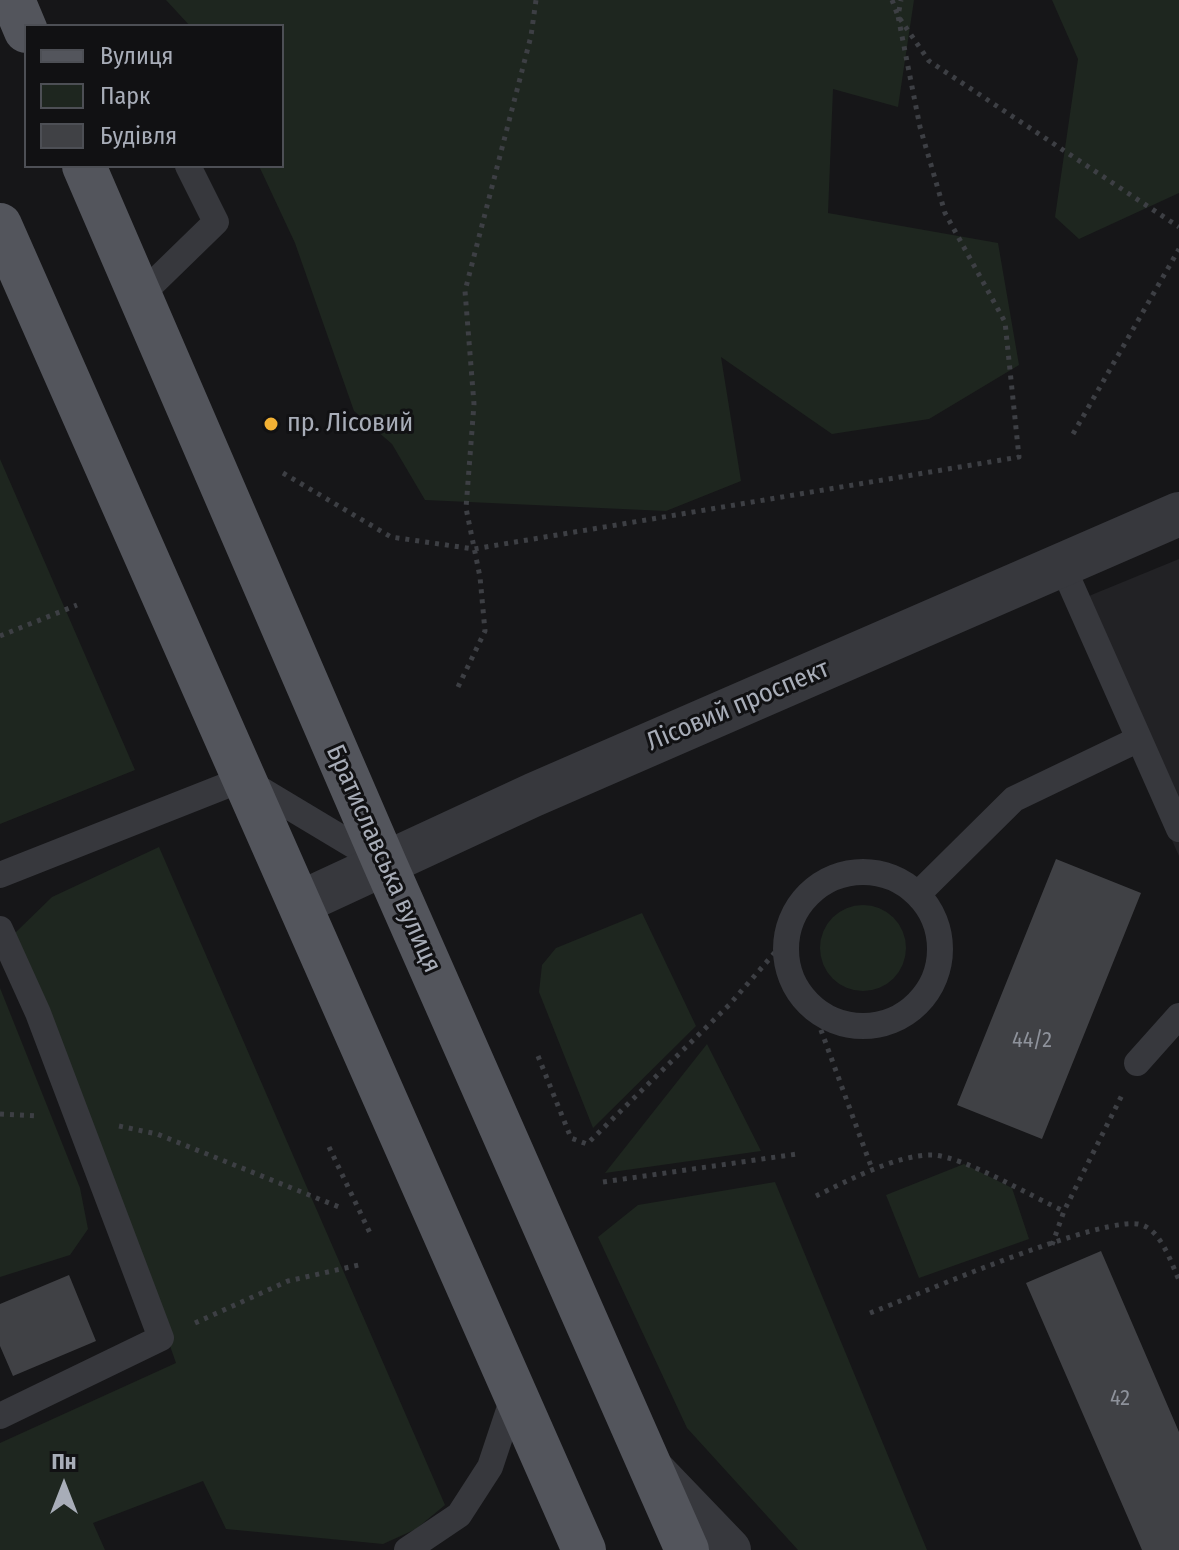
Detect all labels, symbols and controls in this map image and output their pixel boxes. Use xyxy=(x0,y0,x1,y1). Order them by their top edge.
legend xyxy=(24,24,284,168)
text: Вулиця xyxy=(100,42,173,70)
text: Парк xyxy=(100,82,150,110)
text: Будівля xyxy=(100,122,177,150)
place label: пр. Лісовий xyxy=(287,408,413,440)
marker: пр. Лісовий xyxy=(262,415,280,433)
street label: Лісовий проспект xyxy=(642,654,834,758)
street label: Братиславська вулиця xyxy=(319,740,447,978)
house number: 44/2 xyxy=(1012,1028,1052,1054)
house number: 42 xyxy=(1110,1386,1130,1412)
north arrow xyxy=(24,1446,104,1526)
text: Пн xyxy=(52,1448,76,1475)

